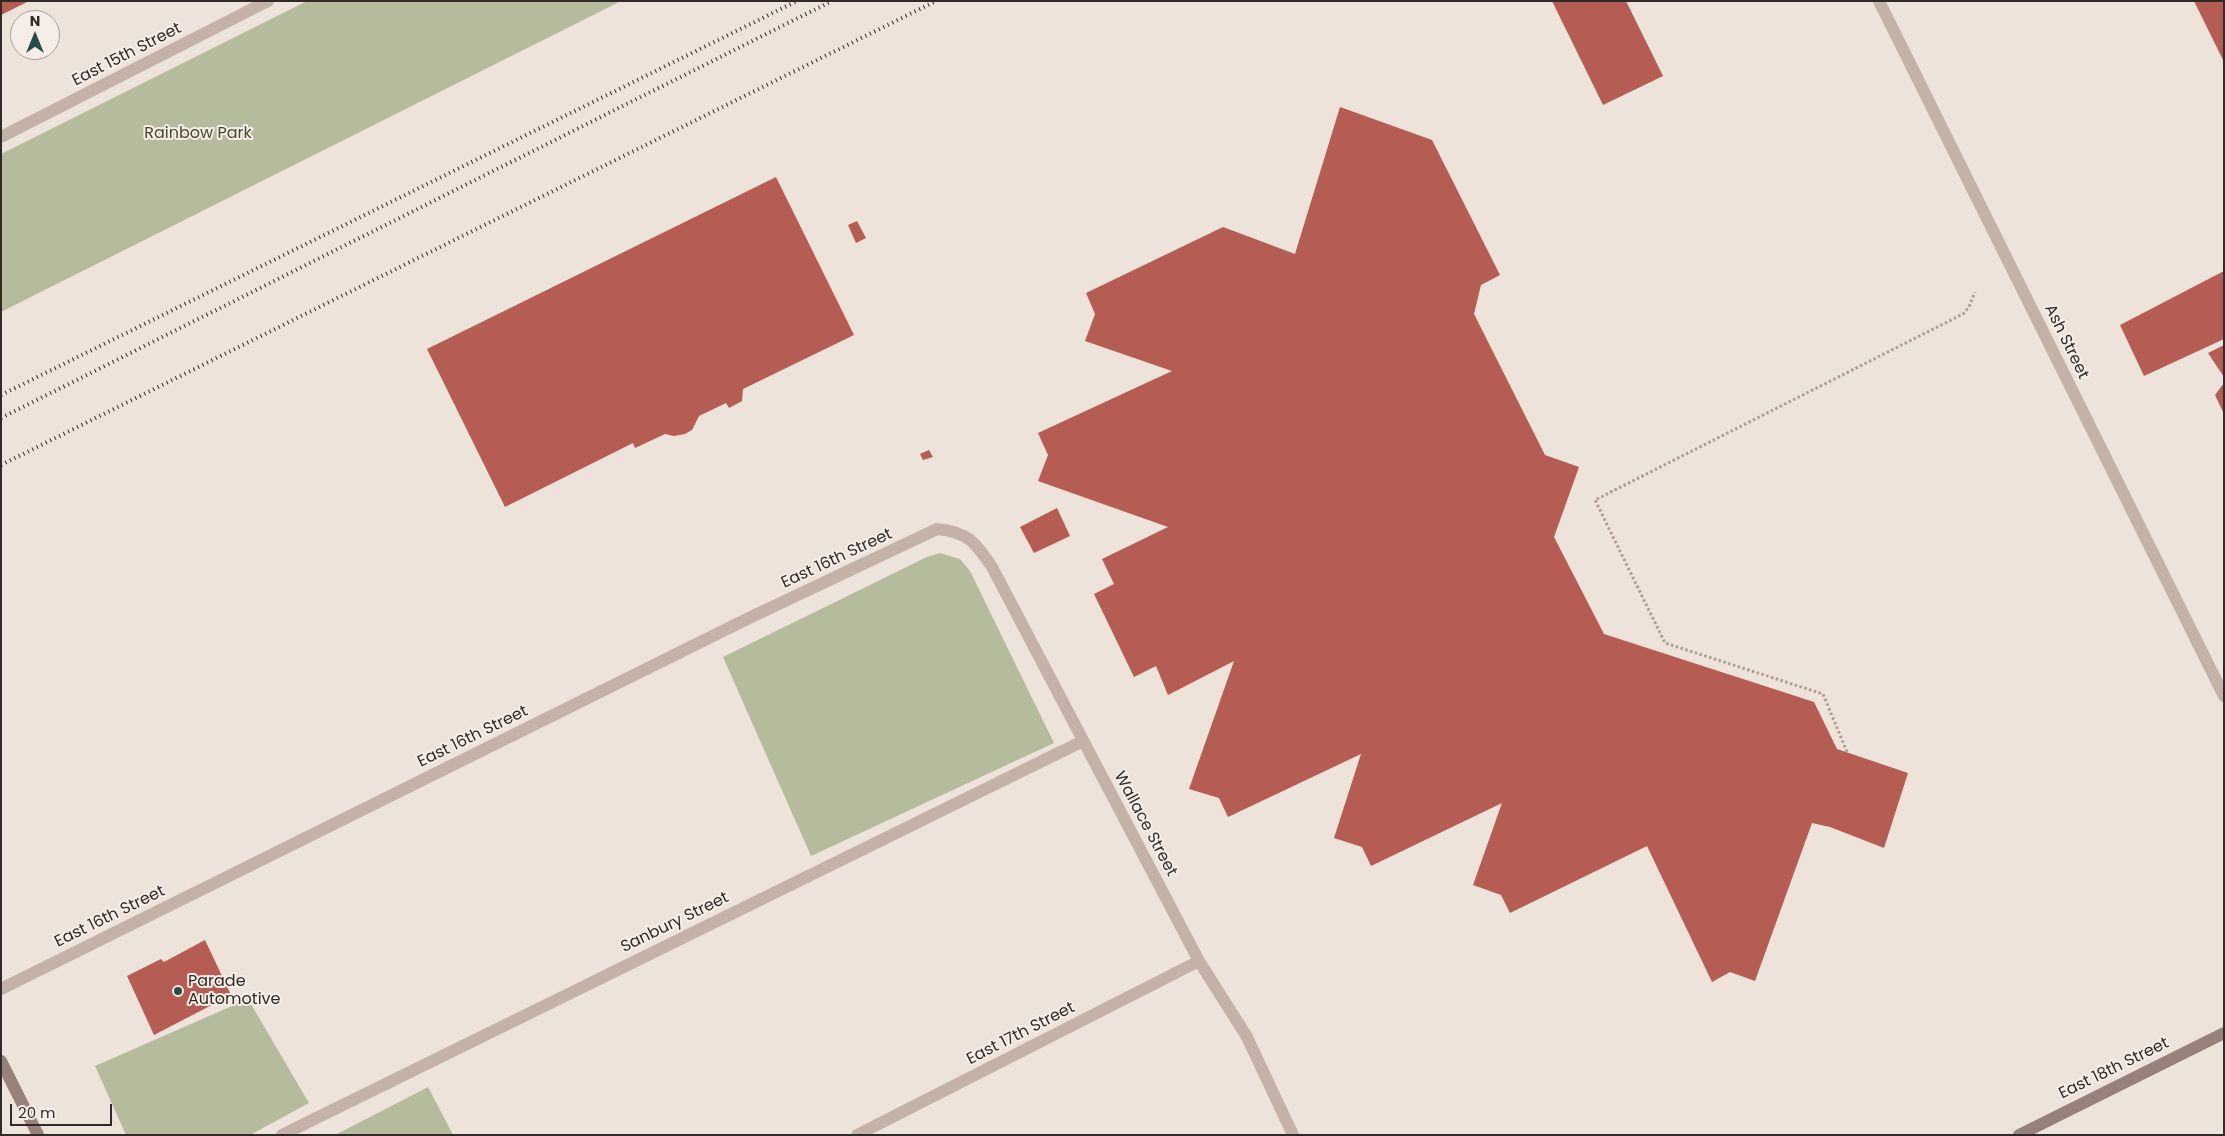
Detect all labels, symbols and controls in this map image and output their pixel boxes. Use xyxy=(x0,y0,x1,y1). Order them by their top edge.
north arrow xyxy=(10,10,60,60)
text: N xyxy=(30,11,40,31)
street label: East 15th Street xyxy=(69,19,185,91)
park label: Rainbow Park xyxy=(144,124,252,144)
street label: Ash Street xyxy=(2040,302,2092,382)
street label: East 16th Street xyxy=(779,525,895,593)
street label: East 16th Street xyxy=(415,702,531,772)
street label: Wallace Street xyxy=(1109,768,1181,880)
street label: East 16th Street xyxy=(52,882,168,952)
street label: Sanbury Street xyxy=(618,889,732,957)
place label: Parade Automotive xyxy=(188,972,280,1010)
marker: Parade Automotive xyxy=(172,985,184,997)
street label: East 17th Street xyxy=(964,999,1078,1069)
street label: East 18th Street xyxy=(2056,1034,2172,1104)
scale bar xyxy=(12,1094,115,1126)
text: 20 m xyxy=(18,1102,56,1123)

